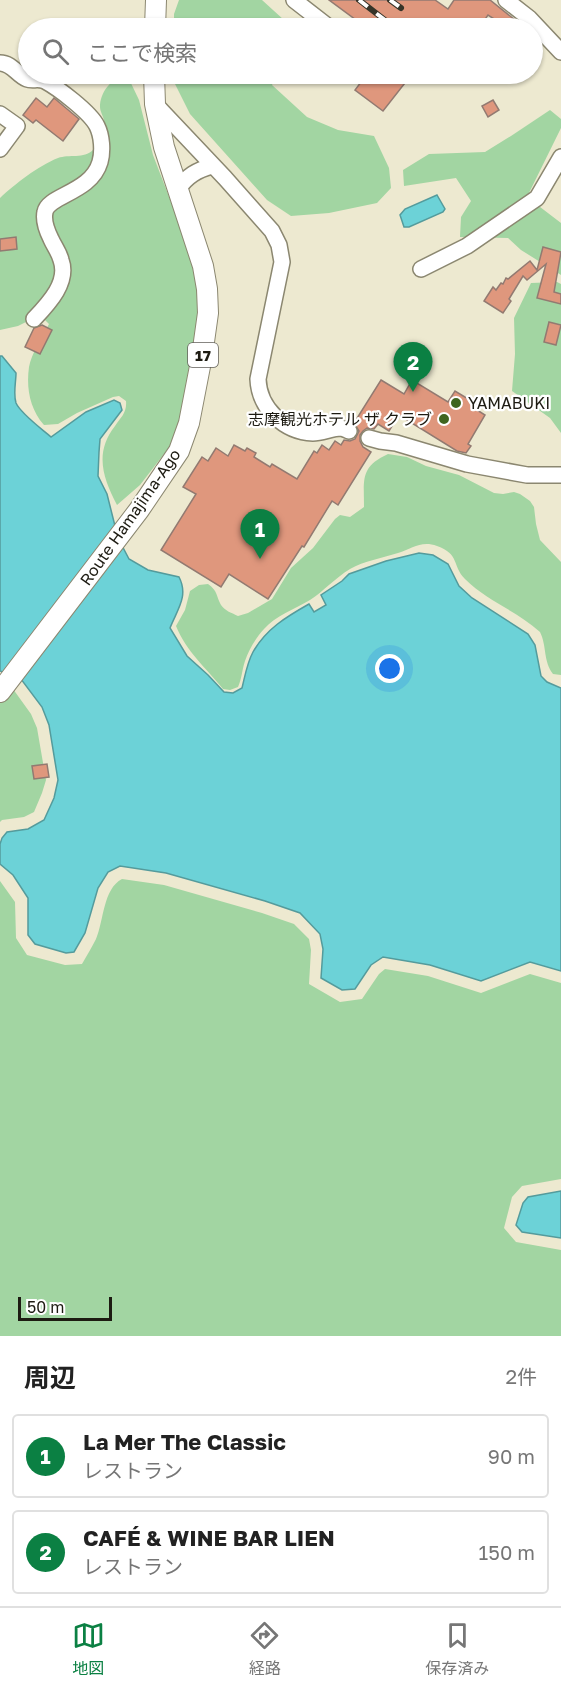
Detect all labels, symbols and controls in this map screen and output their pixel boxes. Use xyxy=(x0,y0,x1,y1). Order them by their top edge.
search box xyxy=(18,18,543,84)
icon: search xyxy=(39,35,72,68)
text: ここで検索 xyxy=(87,39,197,66)
pin: 2 xyxy=(394,342,432,392)
road number: 17 xyxy=(188,343,218,367)
place label: YAMABUKI xyxy=(468,393,550,413)
marker: YAMABUKI xyxy=(449,396,463,410)
place label: 志摩観光ホテル ザ クラブ xyxy=(248,409,432,429)
marker: 志摩観光ホテル ザ クラブ xyxy=(437,412,451,426)
street label: Route Hamajima-Ago xyxy=(75,445,185,589)
pin: 1 xyxy=(240,510,280,559)
your location xyxy=(375,654,404,683)
scale bar xyxy=(18,1294,112,1322)
text: 50 m xyxy=(27,1297,64,1317)
text: 周辺 xyxy=(24,1362,76,1393)
text: 2件 xyxy=(505,1364,537,1388)
text: La Mer The Classic xyxy=(83,1428,286,1455)
text: 1 xyxy=(40,1444,51,1468)
text: 90 m xyxy=(488,1444,535,1468)
text: レストラン xyxy=(83,1458,183,1482)
text: CAFÉ & WINE BAR LIEN xyxy=(83,1524,335,1551)
text: 2 xyxy=(39,1540,52,1564)
text: 150 m xyxy=(479,1540,535,1564)
text: レストラン xyxy=(83,1554,183,1578)
tab: 地図 xyxy=(72,1619,105,1679)
tab: 経路 xyxy=(248,1619,281,1679)
tab: 保存済み xyxy=(425,1619,489,1679)

